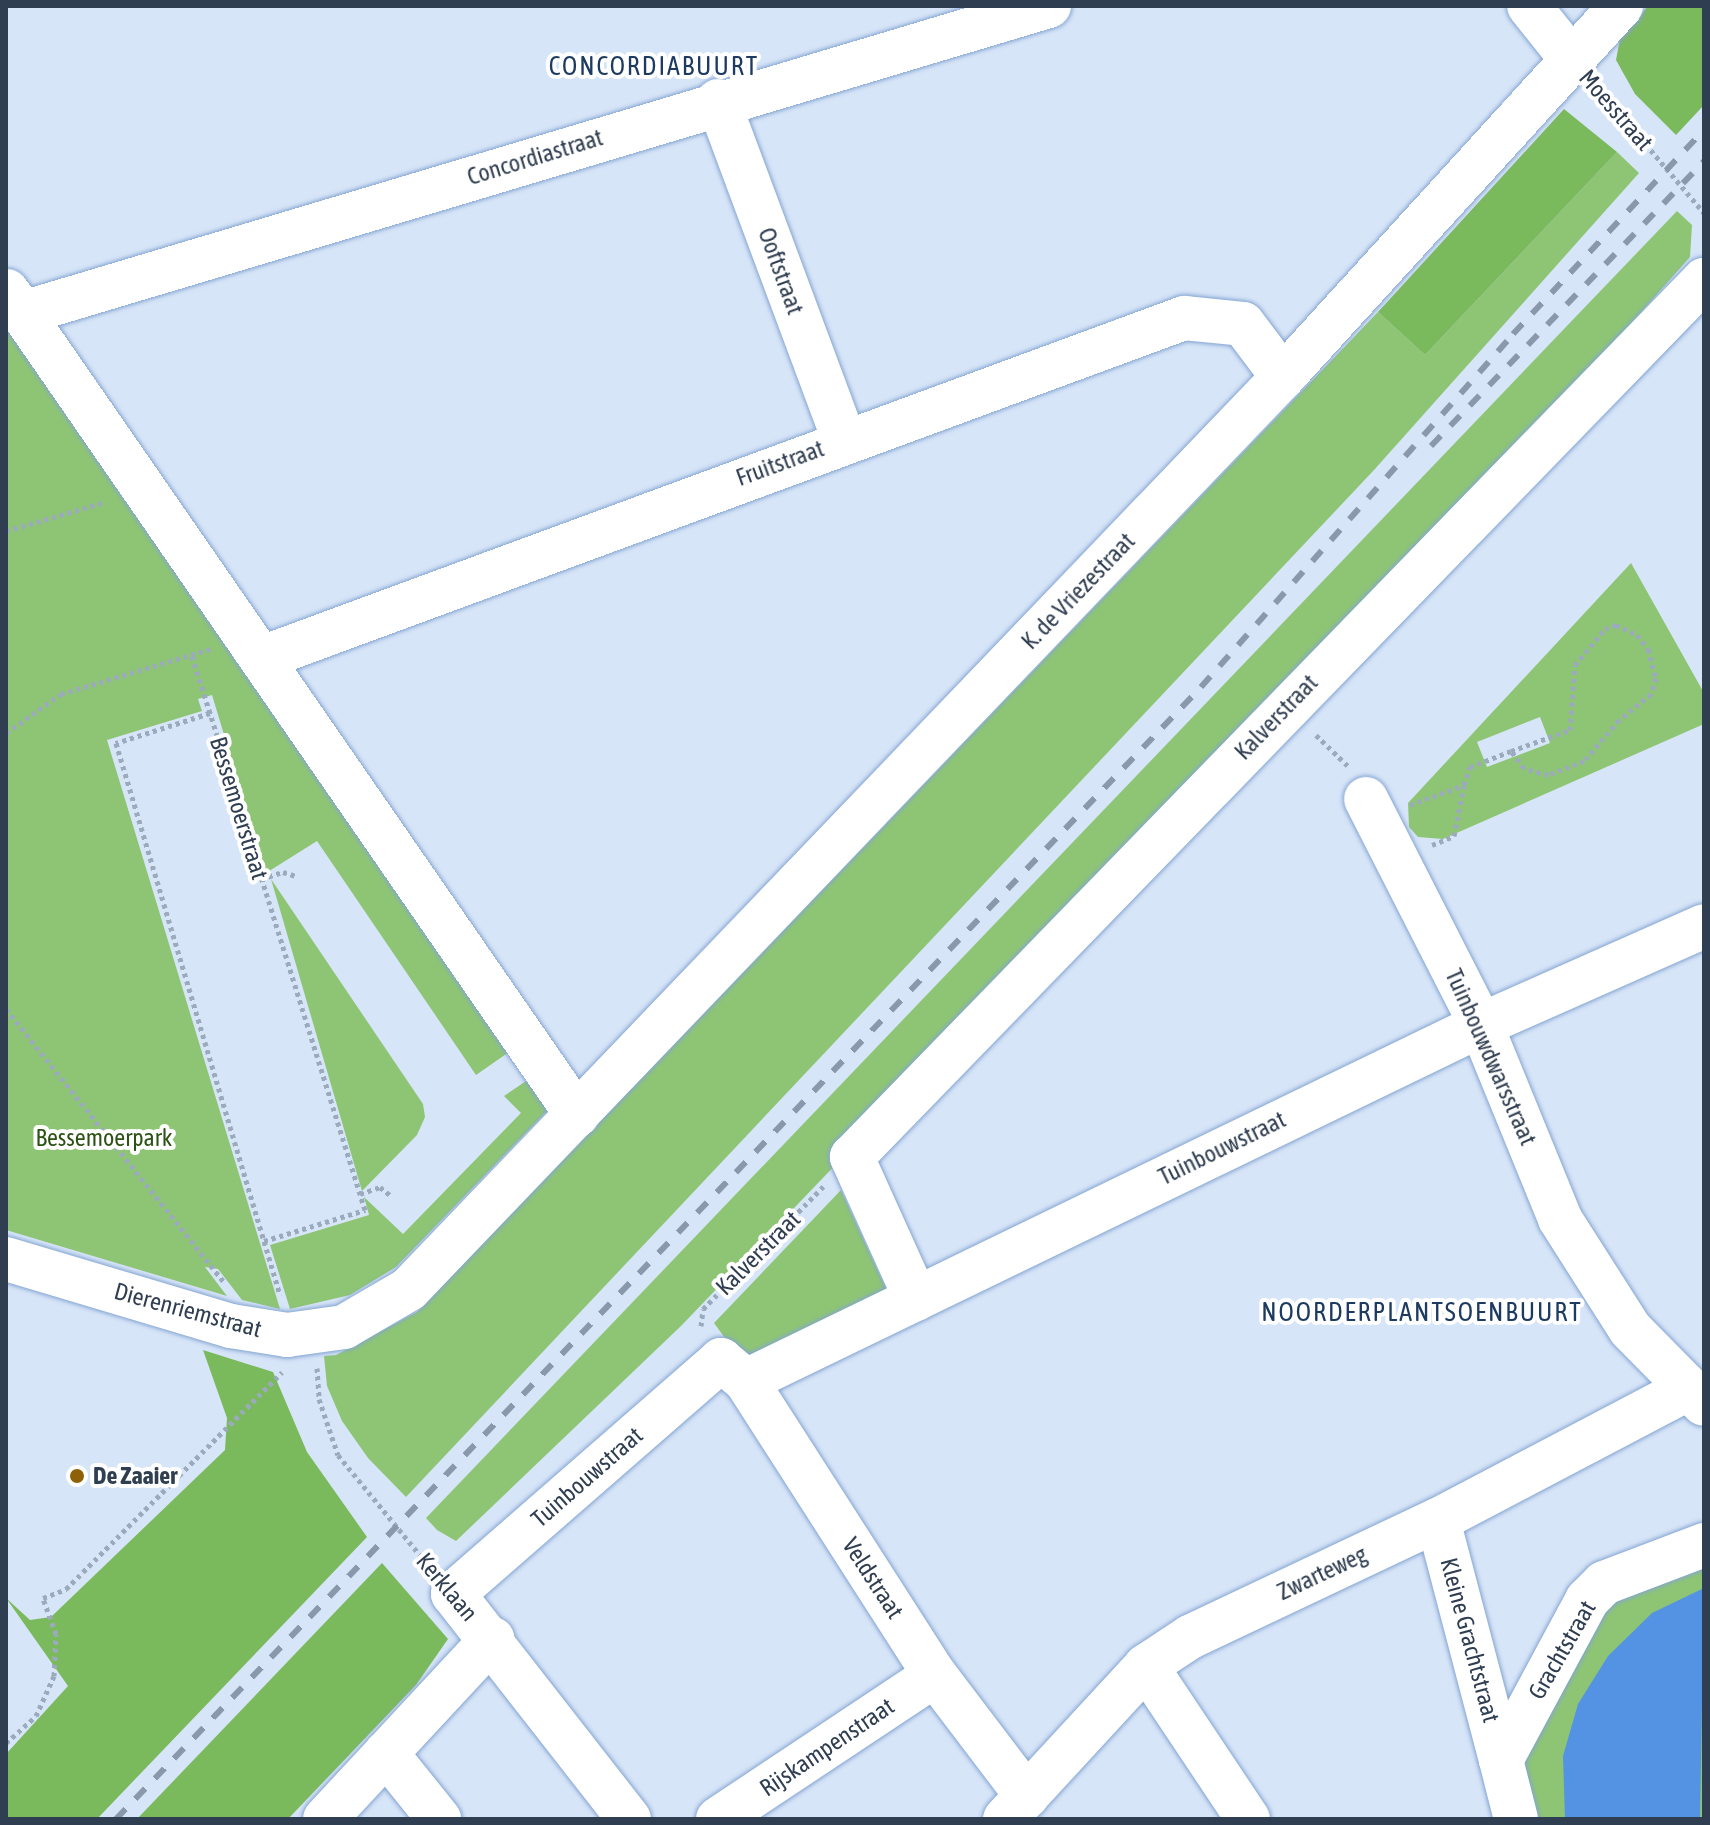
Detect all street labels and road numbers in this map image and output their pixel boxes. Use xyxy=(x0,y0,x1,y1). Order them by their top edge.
street label: Moesstraat xyxy=(1573,64,1659,156)
street label: Concordiastraat xyxy=(464,123,606,191)
street label: Ooftstraat xyxy=(752,224,810,318)
street label: Fruitstraat xyxy=(732,434,828,492)
street label: K. de Vriezestraat xyxy=(1015,527,1141,655)
street label: Kalverstraat xyxy=(1228,668,1324,766)
street label: Bessemoerstraat xyxy=(204,733,274,883)
street label: Tuinbouwdwarsstraat xyxy=(1439,964,1543,1150)
street label: Tuinbouwstraat xyxy=(1154,1105,1290,1191)
street label: Kalverstraat xyxy=(710,1205,806,1301)
street label: Dierenriemstraat xyxy=(111,1276,265,1344)
street label: Tuinbouwstraat xyxy=(526,1421,648,1533)
street label: Veldstraat xyxy=(836,1532,910,1624)
street label: Zwarteweg xyxy=(1273,1540,1371,1606)
street label: Kerklaan xyxy=(410,1547,484,1627)
street label: Kleine Grachtstraat xyxy=(1434,1555,1506,1725)
street label: Grachtstraat xyxy=(1522,1596,1602,1704)
street label: Rijskampenstraat xyxy=(754,1692,900,1802)

